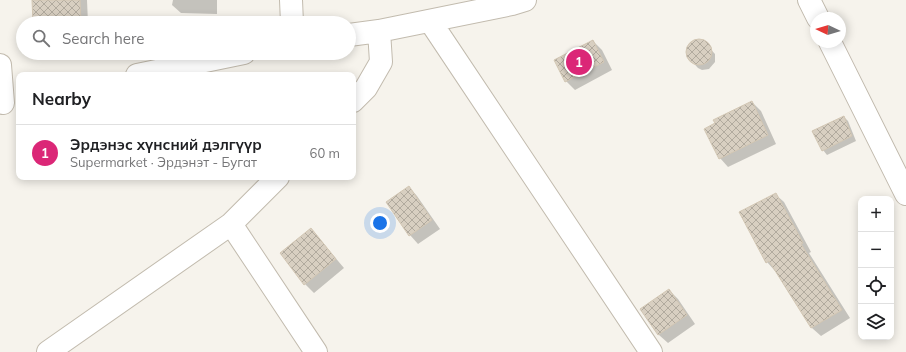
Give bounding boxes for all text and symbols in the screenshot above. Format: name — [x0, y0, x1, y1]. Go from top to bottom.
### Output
north arrow — [810, 12, 846, 48]
search box — [16, 16, 356, 60]
icon: search — [30, 27, 52, 49]
text: Search here — [62, 29, 144, 48]
pin: 1 — [566, 47, 592, 77]
text: Nearby — [32, 88, 91, 109]
text: Эрдэнэс хүнсний дэлгүүр — [70, 135, 262, 154]
text: 1 — [41, 145, 49, 161]
text: 60 m — [310, 145, 340, 161]
text: Supermarket · Эрдэнэт - Бугат — [70, 154, 257, 170]
map controls — [858, 196, 894, 340]
button: + — [858, 196, 894, 232]
your location — [370, 213, 390, 233]
button: − — [858, 232, 894, 268]
button: locate — [858, 268, 894, 304]
button: layers — [858, 304, 894, 340]

